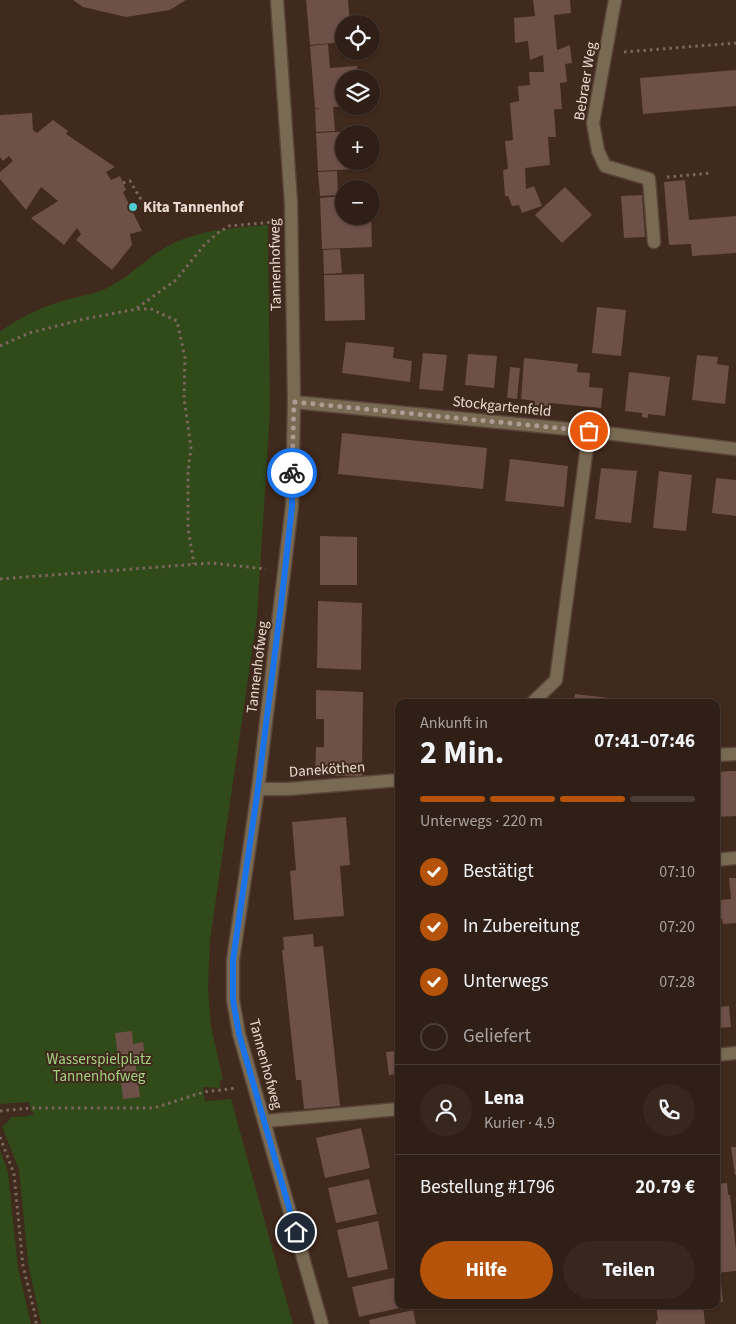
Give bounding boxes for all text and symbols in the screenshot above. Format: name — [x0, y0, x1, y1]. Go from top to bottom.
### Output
map controls — [335, 15, 380, 225]
button: locate — [335, 15, 380, 60]
street label: Bebraer Weg — [569, 40, 602, 122]
button: layers — [335, 70, 380, 115]
button: + — [335, 125, 380, 170]
button: − — [335, 180, 380, 225]
place label: Kita Tannenhof — [143, 197, 244, 218]
marker: Kita Tannenhof — [127, 201, 139, 213]
street label: Tannenhofweg — [264, 218, 287, 312]
street label: Stockgartenfeld — [452, 391, 552, 422]
pin — [568, 410, 610, 452]
icon: bag — [575, 417, 603, 445]
courier — [267, 448, 317, 498]
icon: bike — [278, 459, 306, 487]
street label: Tannenhofweg — [241, 619, 274, 714]
text: Ankunft in — [420, 712, 488, 734]
text: 07:41–07:46 — [594, 728, 695, 755]
text: 2 Min. — [420, 730, 504, 776]
street label: Daneköthen — [288, 756, 366, 783]
text: Unterwegs · 220 m — [420, 810, 543, 832]
icon: check — [420, 858, 448, 886]
text: Bestätigt — [463, 858, 534, 885]
text: 07:10 — [659, 861, 695, 883]
icon: check — [420, 913, 448, 941]
text: In Zubereitung — [463, 913, 580, 940]
text: 07:20 — [659, 916, 695, 938]
icon: check — [420, 968, 448, 996]
text: Unterwegs — [463, 968, 549, 995]
text: 07:28 — [659, 971, 695, 993]
street label: Tannenhofweg — [243, 1017, 288, 1112]
text: Geliefert — [463, 1023, 531, 1050]
park label: Wasserspielplatz Tannenhofweg — [47, 1049, 151, 1087]
button: person — [420, 1084, 472, 1136]
button: phone — [643, 1084, 695, 1136]
text: Lena — [484, 1085, 524, 1112]
text: Kurier · 4.9 — [484, 1112, 555, 1134]
text: Bestellung #1796 — [420, 1174, 555, 1201]
text: 20.79 € — [635, 1174, 695, 1201]
pin — [275, 1211, 317, 1253]
icon: home — [282, 1218, 310, 1246]
button: Hilfe — [420, 1241, 553, 1299]
button: Teilen — [563, 1241, 695, 1299]

